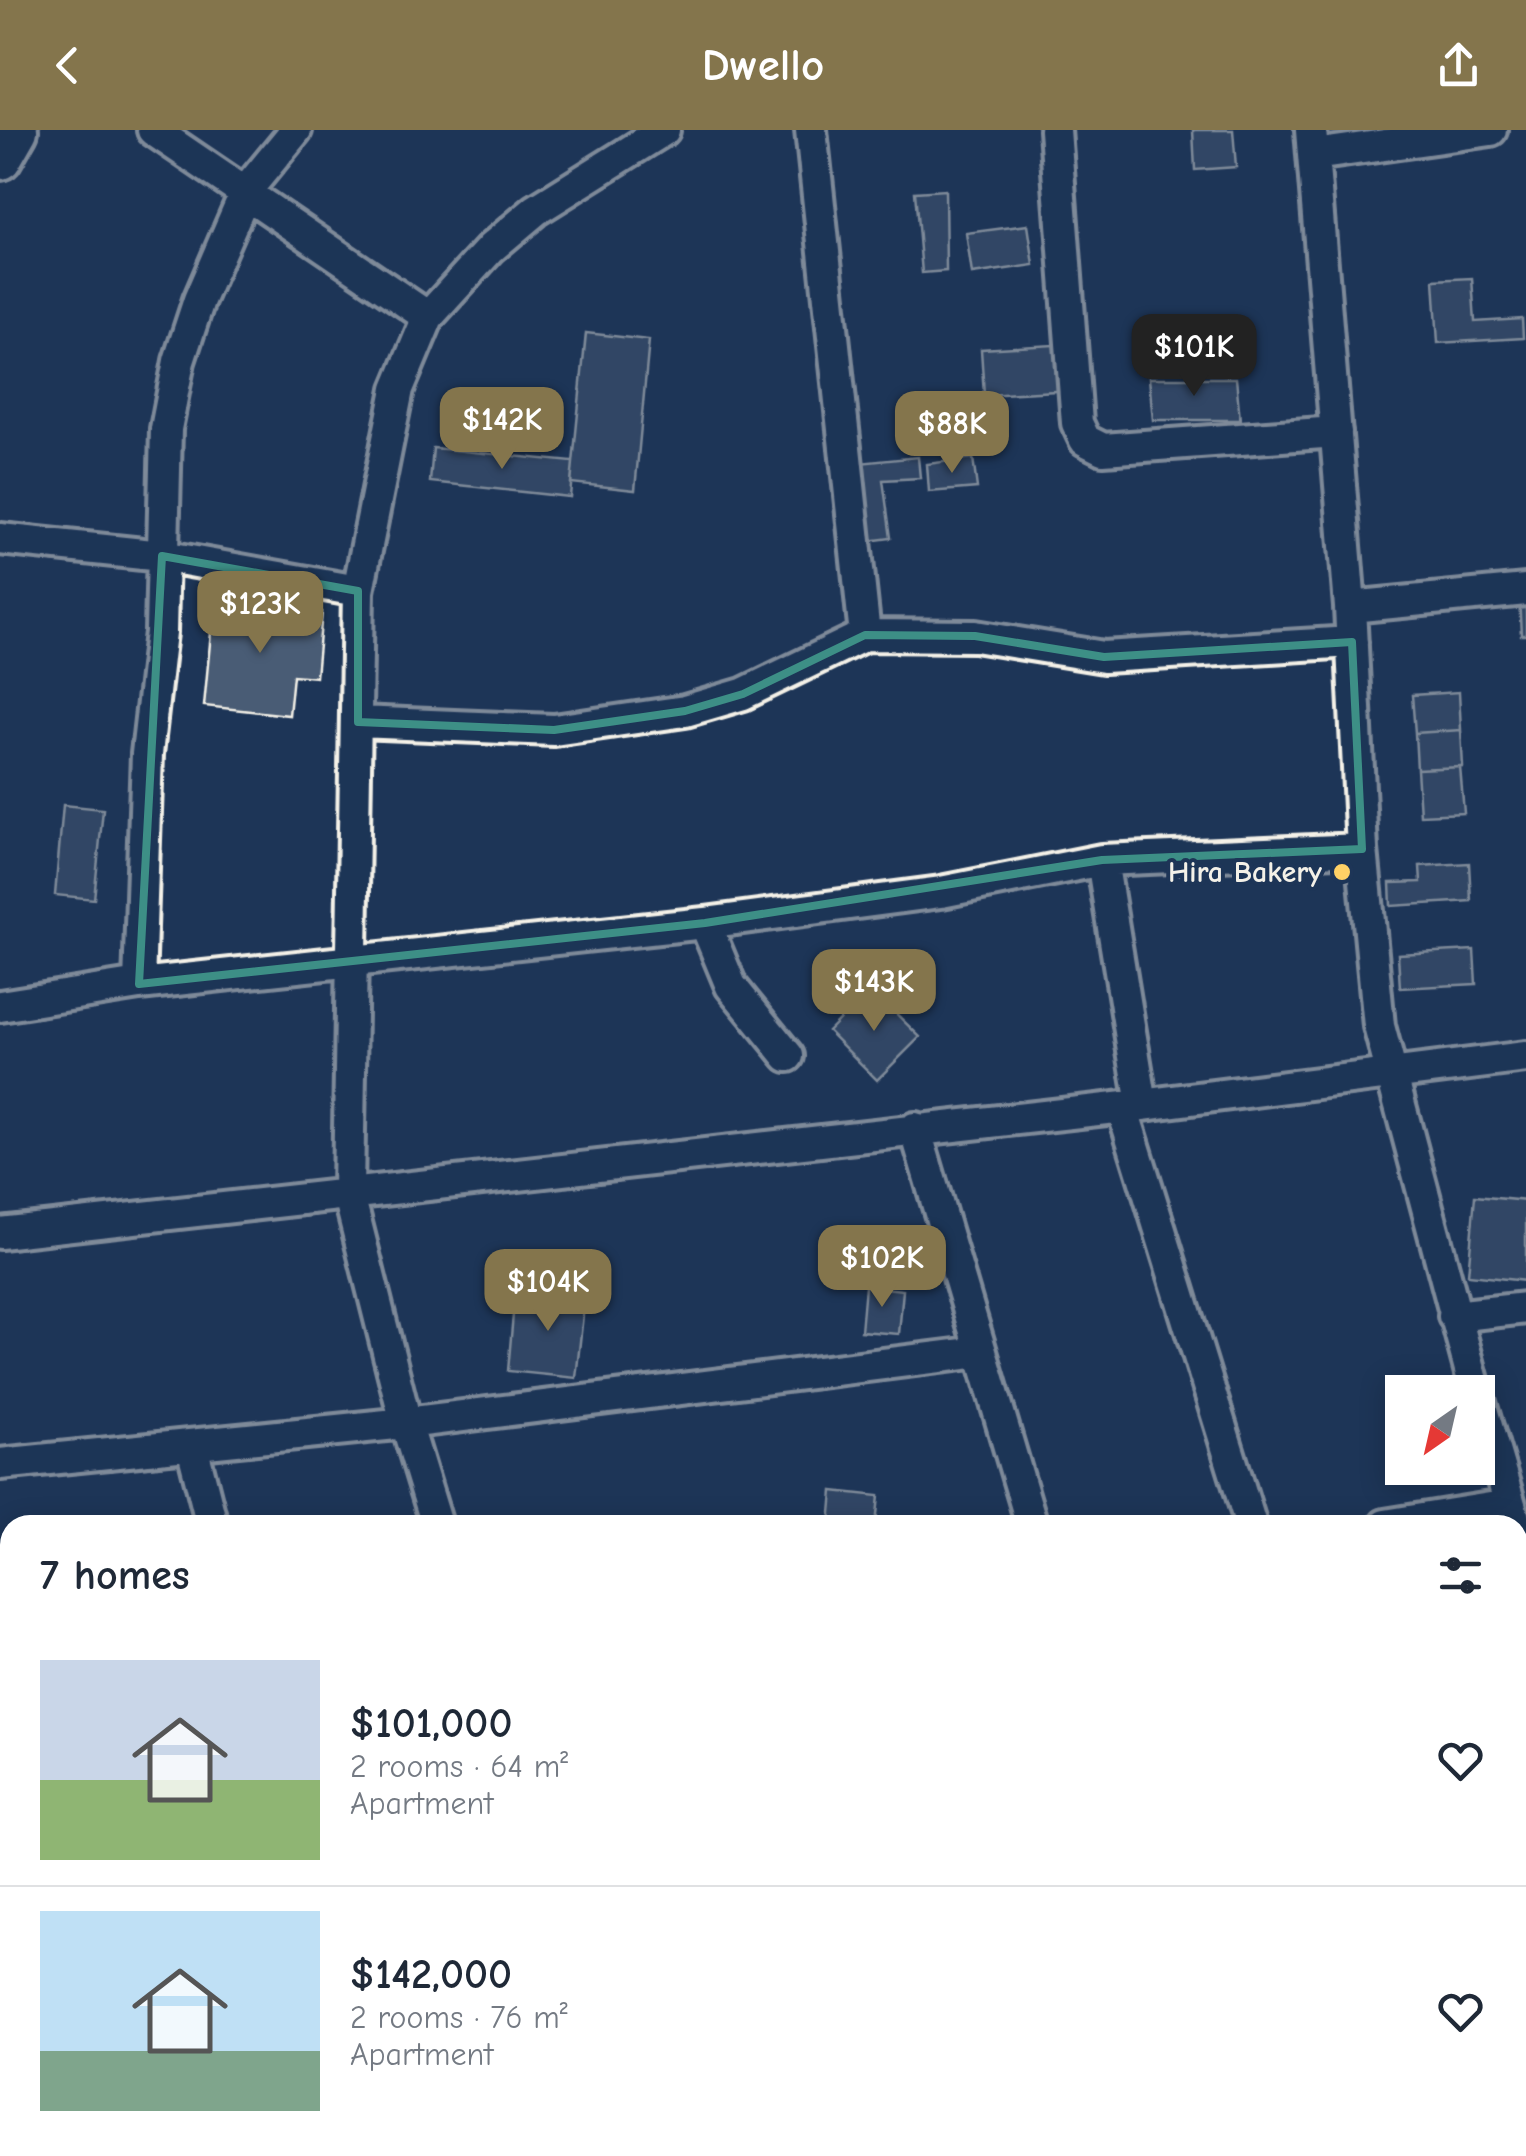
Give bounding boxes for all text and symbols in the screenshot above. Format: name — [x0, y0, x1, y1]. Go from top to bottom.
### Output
icon: back — [40, 38, 95, 93]
icon: share — [1431, 38, 1486, 93]
text: Dwello — [702, 39, 824, 91]
pin: $101K — [1124, 314, 1264, 399]
text: $101K — [1154, 328, 1234, 365]
pin: $142K — [432, 387, 572, 472]
pin: $88K — [893, 391, 1011, 476]
text: $142K — [462, 401, 542, 438]
text: $88K — [917, 405, 987, 442]
pin: $123K — [190, 571, 330, 656]
text: $123K — [219, 585, 301, 622]
place label: Hira Bakery — [1168, 855, 1322, 890]
marker: Hira Bakery — [1331, 861, 1353, 883]
pin: $143K — [804, 949, 944, 1034]
text: $143K — [834, 963, 914, 1000]
pin: $102K — [812, 1225, 952, 1310]
text: $102K — [840, 1239, 924, 1276]
pin: $104K — [478, 1249, 618, 1334]
text: $104K — [506, 1263, 590, 1300]
north arrow — [1385, 1375, 1495, 1485]
map controls — [1385, 1375, 1495, 1485]
icon: filters — [1433, 1548, 1488, 1603]
text: 7 homes — [40, 1551, 190, 1600]
text: $101,000 — [350, 1699, 512, 1748]
icon: home — [120, 1700, 240, 1820]
icon: heart — [1433, 1733, 1488, 1788]
text: 2 rooms · 64 m² — [350, 1748, 568, 1785]
text: Apartment — [350, 1785, 493, 1822]
text: $142,000 — [350, 1950, 512, 1999]
icon: home — [120, 1951, 240, 2071]
icon: heart — [1433, 1984, 1488, 2039]
text: 2 rooms · 76 m² — [350, 1999, 568, 2036]
text: Apartment — [350, 2036, 493, 2073]

